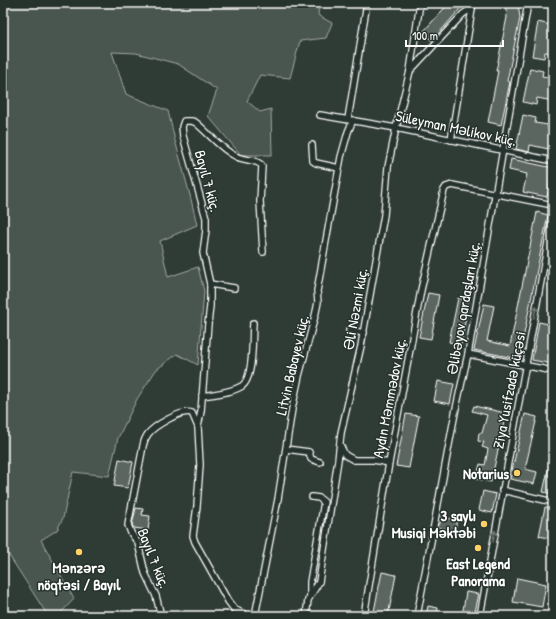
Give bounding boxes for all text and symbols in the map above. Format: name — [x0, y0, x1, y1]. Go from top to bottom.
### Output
scale bar — [406, 22, 503, 48]
text: 100 m — [412, 27, 438, 44]
street label: Süleyman Məlikov küç. — [394, 105, 518, 151]
street label: Bayıl 7 küç. — [190, 148, 226, 214]
street label: Əlibəyov qardaşları küç. — [441, 240, 485, 376]
street label: Əli Nəzmi küç. — [337, 266, 373, 352]
one-way arrow — [532, 306, 540, 319]
street label: Litvin Babayev küç. — [270, 313, 314, 417]
street label: Ziya Yusifzadə küçəsi — [487, 329, 531, 451]
street label: Aydın Məmmədov küç. — [367, 336, 411, 460]
place label: Notarius — [463, 463, 509, 484]
marker: Notarius — [512, 468, 522, 478]
place label: 3 saylı Musiqi Məktəbi — [392, 505, 476, 544]
marker: 3 saylı Musiqi Məktəbi — [479, 519, 489, 529]
street label: Bayıl 7 küç. — [133, 525, 175, 591]
one-way arrow — [490, 530, 498, 543]
marker: East Legend Panorama — [473, 543, 483, 553]
marker: Mənzərə nöqtəsi / Bayıl — [74, 547, 84, 557]
place label: East Legend Panorama — [446, 553, 510, 591]
place label: Mənzərə nöqtəsi / Bayıl — [38, 557, 121, 596]

